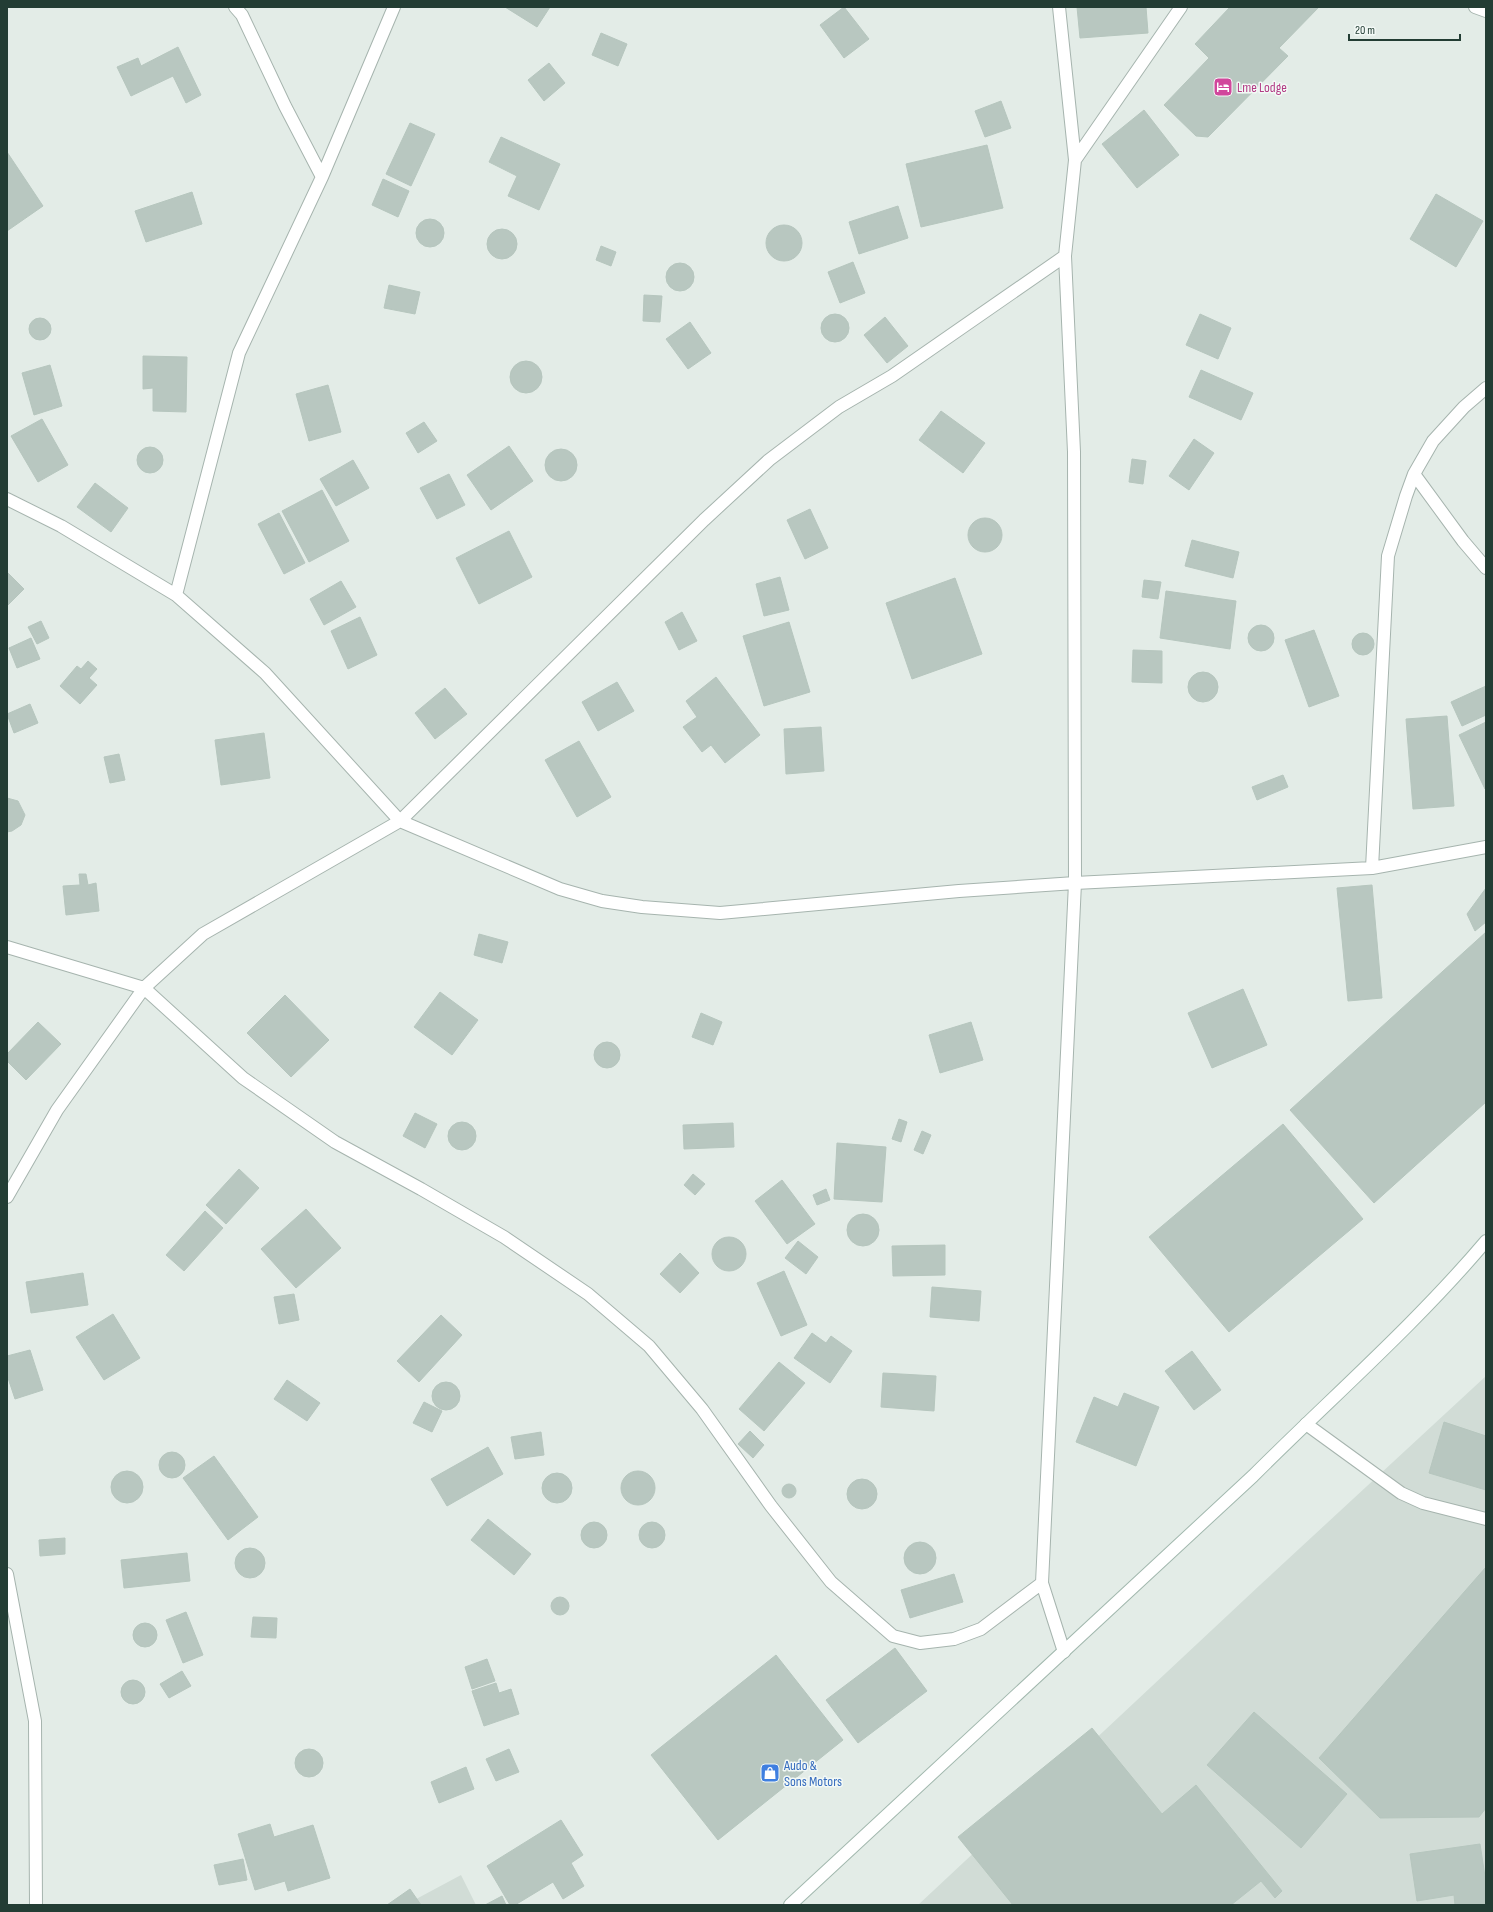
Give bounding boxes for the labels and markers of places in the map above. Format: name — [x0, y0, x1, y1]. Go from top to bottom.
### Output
hotel icon: Lme Lodge — [1212, 76, 1234, 98]
place label: Lme Lodge — [1237, 79, 1287, 96]
place label: Audo & Sons Motors — [783, 1757, 842, 1790]
shop icon: Audo & Sons Motors — [759, 1762, 781, 1784]

